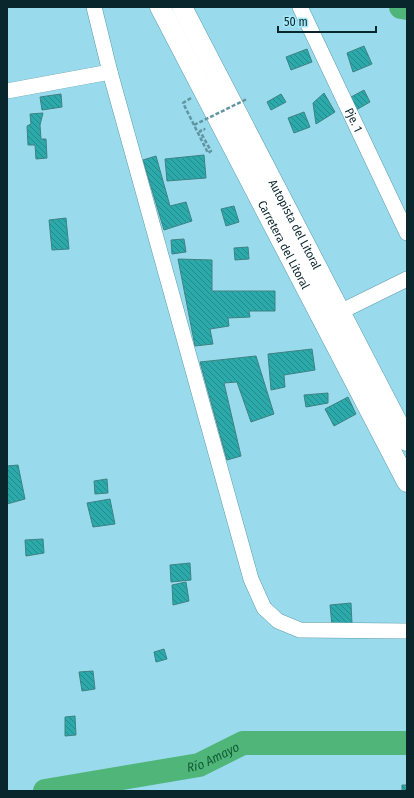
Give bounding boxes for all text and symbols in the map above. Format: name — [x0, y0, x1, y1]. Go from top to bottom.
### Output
scale bar — [278, 8, 376, 34]
text: 50 m — [284, 15, 308, 29]
street label: Pje. 1 — [342, 106, 365, 134]
street label: Autopista del Litoral — [266, 177, 324, 272]
street label: Carretera del Litoral — [255, 198, 312, 291]
water label: Río Amayo — [186, 739, 242, 775]

